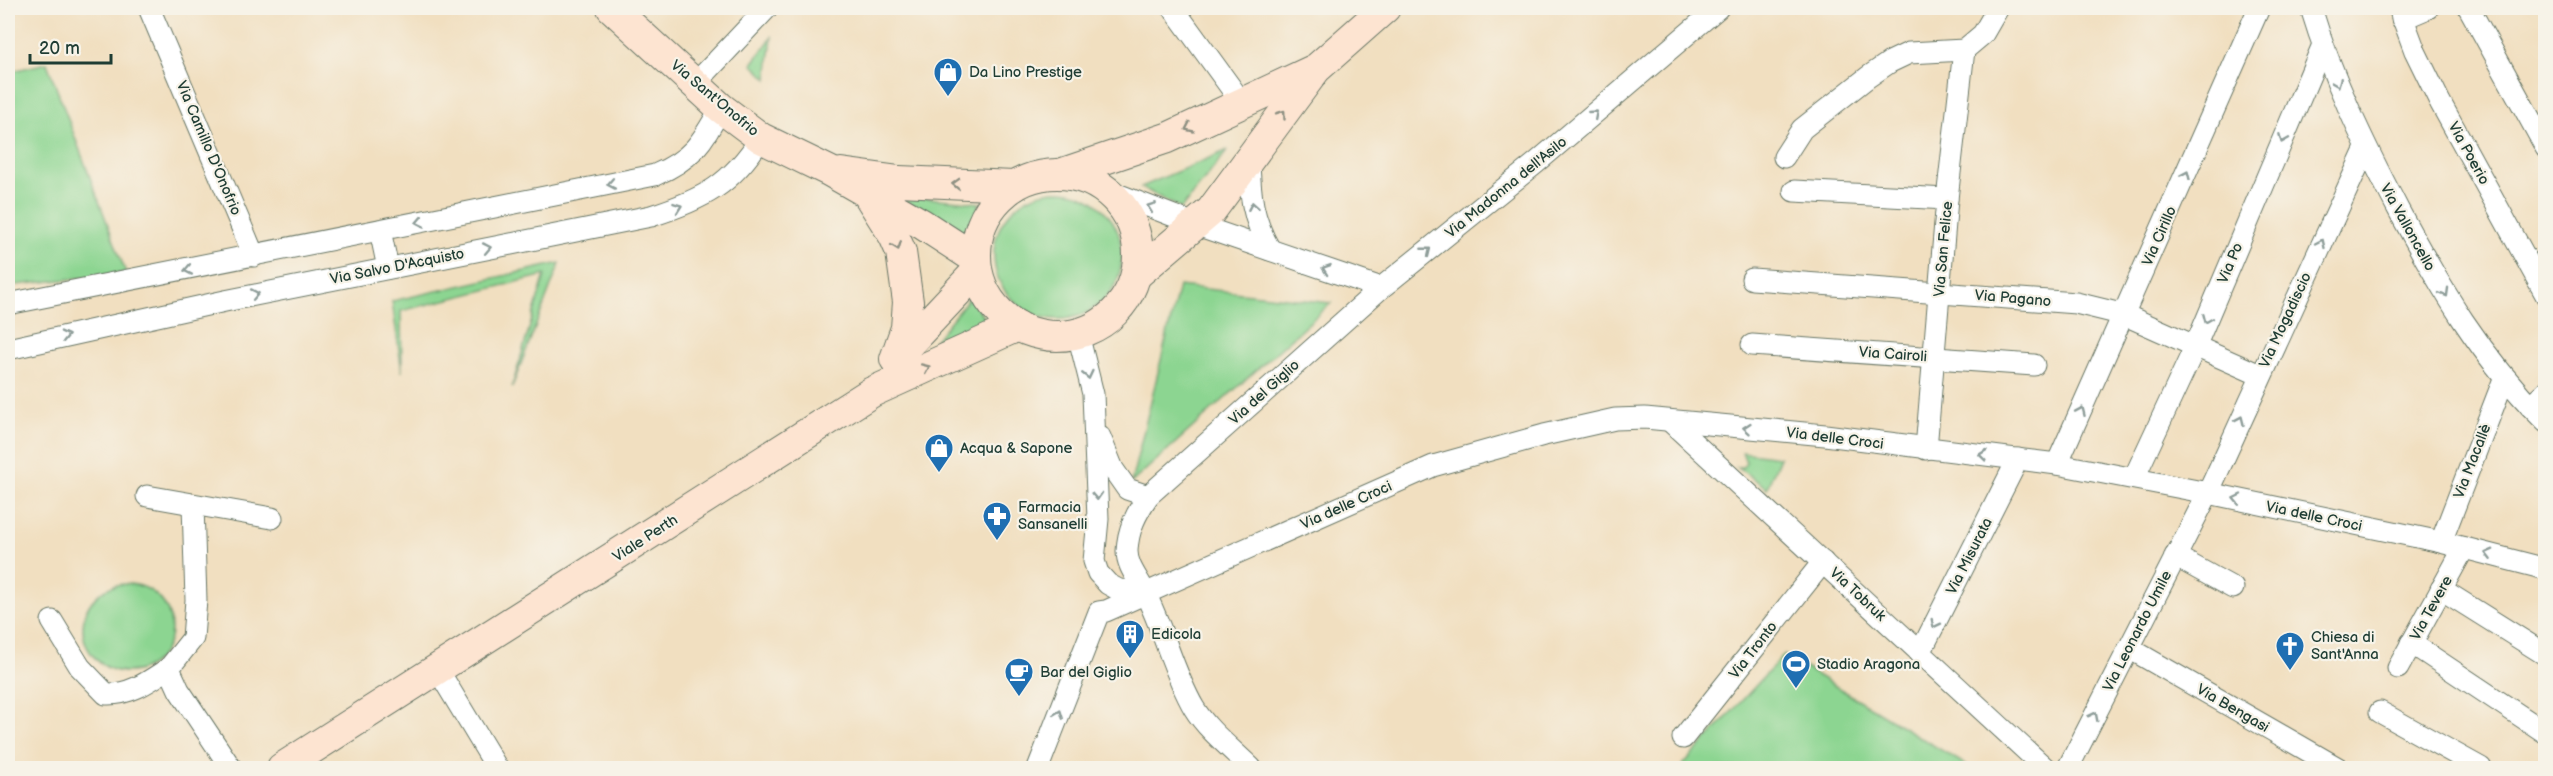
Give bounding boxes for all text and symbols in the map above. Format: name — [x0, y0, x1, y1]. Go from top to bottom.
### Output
scale bar — [30, 27, 111, 65]
text: 20 m — [39, 38, 80, 59]
street label: Via Sant'Onofrio — [667, 56, 763, 141]
shop icon: Da Lino Prestige — [932, 56, 964, 98]
place label: Da Lino Prestige — [969, 63, 1082, 82]
one-way arrow — [2330, 76, 2342, 87]
street label: Via Camillo D'Onofrio — [172, 78, 245, 218]
one-way arrow — [1275, 110, 1286, 121]
one-way arrow — [1587, 110, 1598, 121]
street label: Via Poerio — [2444, 118, 2494, 188]
one-way arrow — [1184, 120, 1195, 132]
street label: Via Madonna dell'Asilo — [1442, 132, 1571, 242]
one-way arrow — [2278, 133, 2290, 144]
one-way arrow — [2179, 171, 2191, 182]
one-way arrow — [606, 177, 616, 190]
one-way arrow — [951, 177, 960, 190]
street label: Via Valloncello — [2376, 180, 2439, 274]
street label: Via San Felice — [1930, 200, 1957, 298]
one-way arrow — [672, 201, 683, 214]
one-way arrow — [1247, 201, 1259, 211]
one-way arrow — [1146, 202, 1157, 214]
street label: Via Cirillo — [2138, 203, 2181, 269]
one-way arrow — [415, 215, 425, 228]
one-way arrow — [890, 239, 902, 250]
one-way arrow — [2314, 239, 2326, 250]
street label: Via Po — [2213, 240, 2248, 287]
one-way arrow — [482, 242, 492, 255]
street label: Via Salvo D'Acquisto — [328, 244, 466, 289]
one-way arrow — [1420, 248, 1431, 259]
one-way arrow — [183, 263, 193, 276]
one-way arrow — [1321, 263, 1332, 276]
street label: Via Mogadiscio — [2255, 269, 2316, 371]
street label: Via Pagano — [1974, 286, 2052, 311]
one-way arrow — [2438, 287, 2450, 297]
one-way arrow — [250, 289, 260, 302]
one-way arrow — [2202, 312, 2214, 323]
one-way arrow — [59, 330, 69, 343]
street label: Via Cairoli — [1858, 343, 1928, 366]
street label: Via del Giglio — [1225, 356, 1304, 429]
one-way arrow — [919, 363, 930, 375]
one-way arrow — [1081, 369, 1094, 379]
one-way arrow — [2074, 407, 2086, 418]
one-way arrow — [2232, 416, 2244, 427]
street label: Via Macallè — [2449, 421, 2495, 501]
one-way arrow — [1743, 422, 1752, 435]
street label: Via delle Croci — [1785, 423, 1885, 454]
shop icon: Acqua & Sapone — [923, 432, 955, 474]
place label: Acqua & Sapone — [960, 439, 1072, 458]
one-way arrow — [1978, 449, 1987, 462]
street label: Via delle Croci — [1298, 477, 1395, 534]
one-way arrow — [1091, 491, 1104, 500]
one-way arrow — [2232, 493, 2242, 506]
street label: Via delle Croci — [2264, 497, 2364, 536]
place label: Farmacia Sansanelli — [1018, 498, 1088, 534]
pharmacy icon: Farmacia Sansanelli — [981, 500, 1013, 542]
street label: Viale Perth — [609, 510, 681, 566]
street label: Via Misurata — [1942, 515, 1997, 598]
one-way arrow — [2484, 549, 2494, 562]
street label: Via Tobruk — [1825, 563, 1890, 626]
street label: Via Leonardo Umile — [2099, 567, 2176, 695]
street label: Via Tevere — [2406, 572, 2457, 644]
one-way arrow — [1931, 617, 1942, 628]
building icon: Edicola — [1114, 618, 1146, 660]
street label: Via Tronto — [1725, 618, 1782, 683]
place label: Edicola — [1151, 625, 1201, 644]
place label: Chiesa di Sant'Anna — [2311, 628, 2379, 664]
church icon: Chiesa di Sant'Anna — [2274, 630, 2306, 672]
sports icon: Stadio Aragona — [1780, 648, 1812, 690]
place label: Stadio Aragona — [1817, 655, 1920, 674]
cafe icon: Bar del Giglio — [1003, 656, 1035, 698]
place label: Bar del Giglio — [1040, 663, 1132, 682]
street label: Via Bengasi — [2193, 680, 2273, 737]
one-way arrow — [1052, 709, 1064, 720]
one-way arrow — [2087, 712, 2098, 723]

